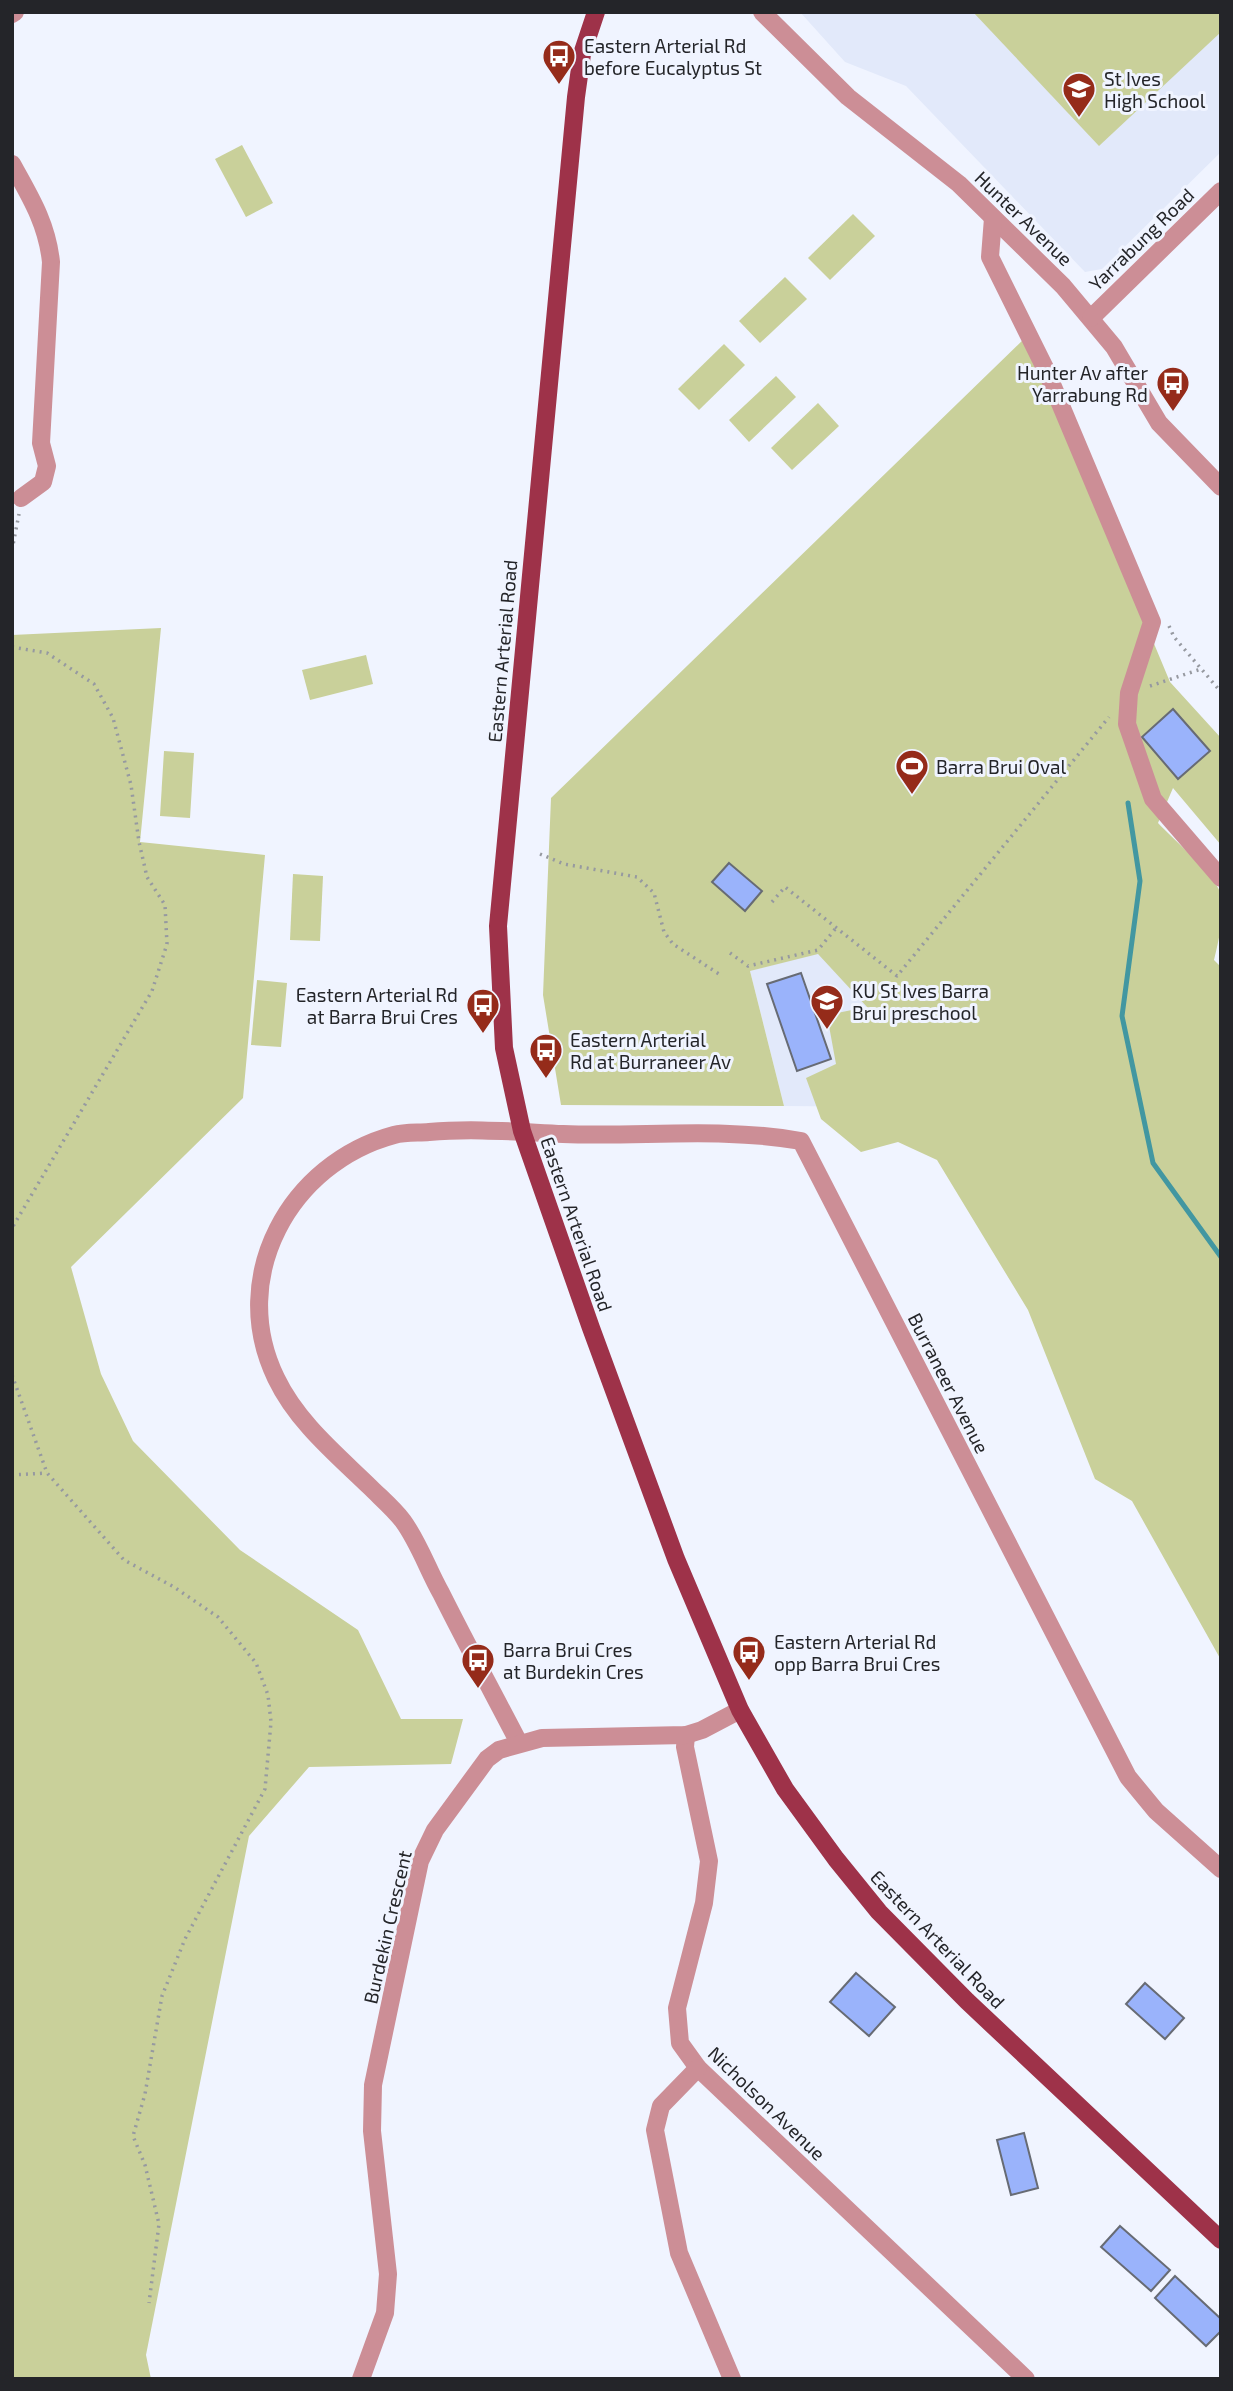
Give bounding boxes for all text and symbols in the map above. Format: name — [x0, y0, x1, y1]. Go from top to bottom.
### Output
place label: Eastern Arterial Rd before Eucalyptus St — [584, 34, 762, 79]
bus stop icon: Eastern Arterial Rd before Eucalyptus St — [540, 37, 578, 86]
place label: St Ives High School — [1104, 67, 1206, 112]
school or university icon: St Ives High School — [1060, 70, 1098, 119]
street label: Hunter Avenue — [970, 166, 1078, 270]
street label: Yarrabung Road — [1084, 183, 1198, 295]
place label: Hunter Av after Yarrabung Rd — [1017, 361, 1148, 406]
bus stop icon: Hunter Av after Yarrabung Rd — [1154, 364, 1192, 413]
street label: Eastern Arterial Road — [483, 559, 521, 743]
sports icon: Barra Brui Oval — [893, 747, 931, 796]
place label: Barra Brui Oval — [936, 755, 1066, 778]
place label: KU St Ives Barra Brui preschool — [852, 979, 989, 1024]
school or university icon: KU St Ives Barra Brui preschool — [808, 982, 846, 1031]
place label: Eastern Arterial Rd at Barra Brui Cres — [296, 983, 458, 1028]
bus stop icon: Eastern Arterial Rd at Barra Brui Cres — [464, 986, 502, 1035]
place label: Eastern Arterial Rd at Burraneer Av — [570, 1028, 731, 1073]
bus stop icon: Eastern Arterial Rd at Burraneer Av — [527, 1031, 565, 1080]
street label: Eastern Arterial Road — [536, 1134, 618, 1314]
street label: Burraneer Avenue — [904, 1309, 994, 1457]
place label: Eastern Arterial Rd opp Barra Brui Cres — [774, 1630, 940, 1675]
bus stop icon: Eastern Arterial Rd opp Barra Brui Cres — [730, 1633, 768, 1682]
place label: Barra Brui Cres at Burdekin Cres — [503, 1638, 644, 1683]
bus stop icon: Barra Brui Cres at Burdekin Cres — [459, 1641, 497, 1690]
street label: Burdekin Crescent — [358, 1848, 416, 2006]
street label: Eastern Arterial Road — [866, 1865, 1010, 2013]
street label: Nicholson Avenue — [704, 2041, 830, 2165]

